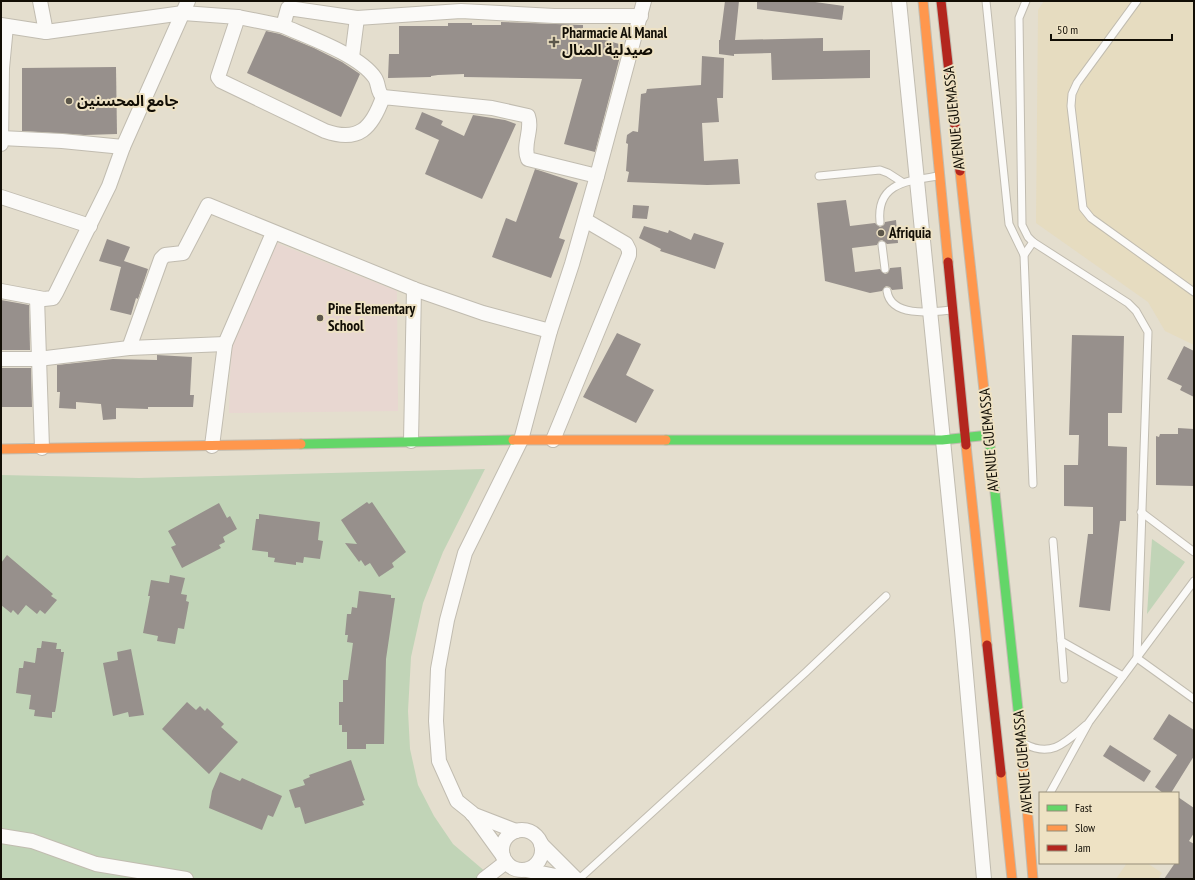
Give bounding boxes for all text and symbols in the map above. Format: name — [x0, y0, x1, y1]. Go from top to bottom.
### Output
scale bar — [1051, 16, 1172, 42]
text: 50 m — [1057, 22, 1078, 37]
place label: Pharmacie Al Manal صيدلية المنال — [562, 23, 668, 59]
marker: Pharmacie Al Manal صيدلية المنال — [549, 37, 559, 47]
street label: AVENUE GUEMASSA — [939, 65, 968, 171]
place label: جامع المحسنين — [77, 91, 179, 112]
marker: جامع المحسنين — [64, 96, 74, 106]
place label: Afriquia — [888, 223, 931, 242]
marker: Afriquia — [876, 228, 886, 238]
place label: Pine Elementary School — [328, 299, 416, 335]
marker: Pine Elementary School — [315, 313, 325, 323]
street label: AVENUE GUEMASSA — [974, 387, 1002, 492]
street label: AVENUE GUEMASSA — [1008, 709, 1036, 814]
legend — [1039, 792, 1179, 864]
text: Fast — [1075, 800, 1093, 815]
text: Slow — [1075, 820, 1096, 835]
text: Jam — [1074, 840, 1091, 855]

